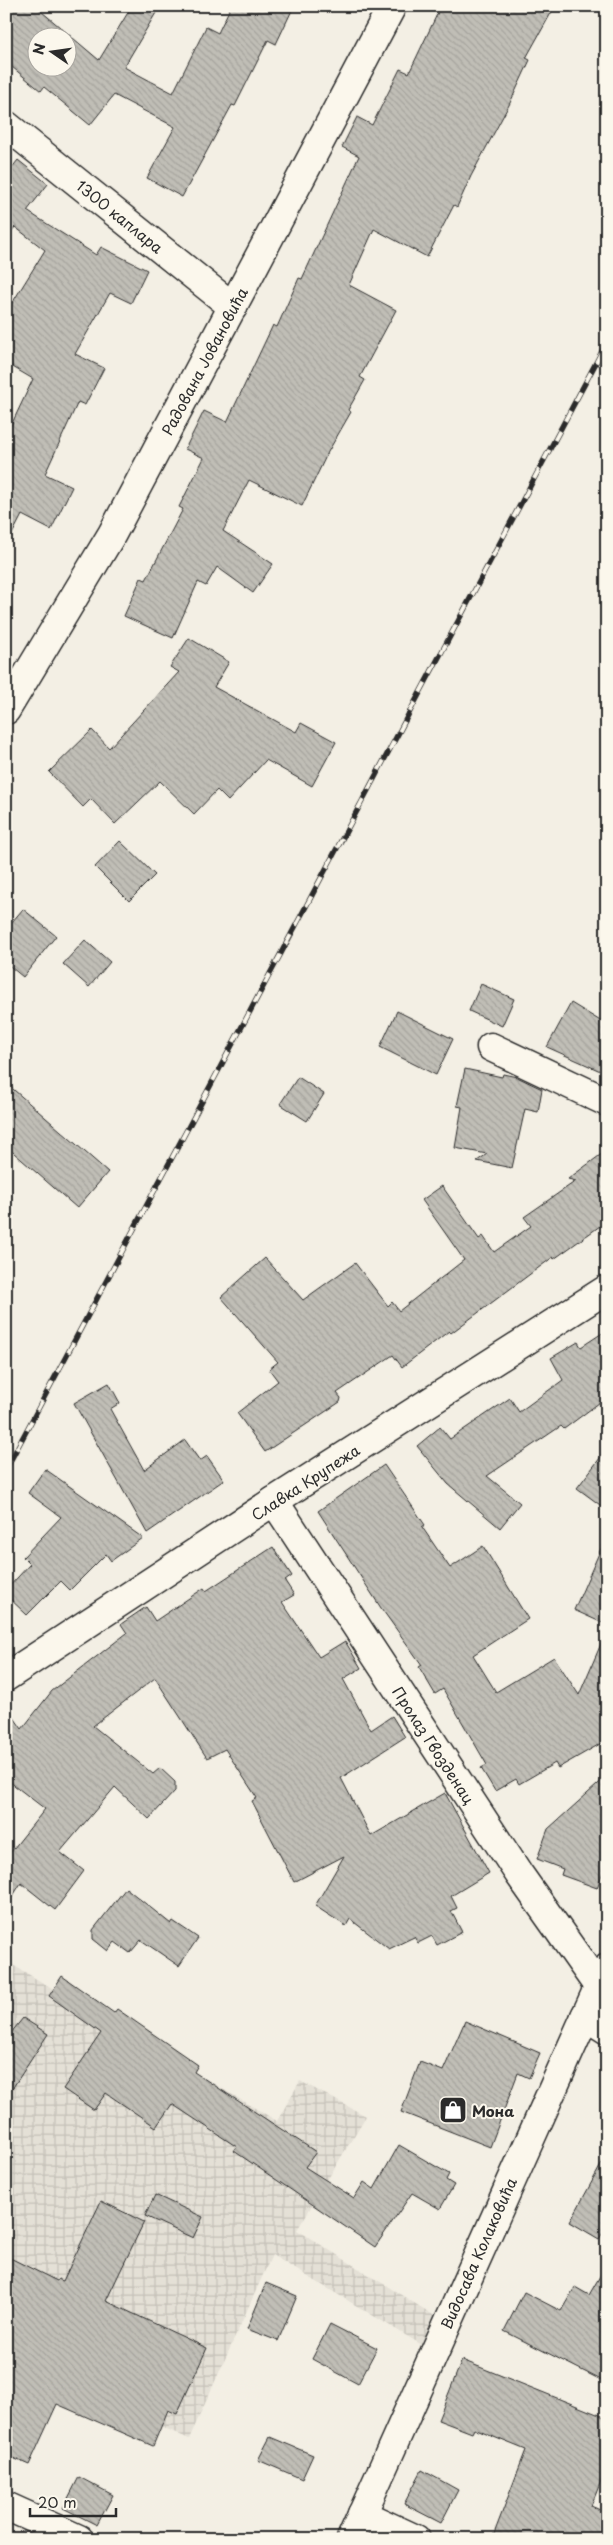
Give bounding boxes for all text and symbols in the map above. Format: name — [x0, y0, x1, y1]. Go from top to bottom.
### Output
north arrow — [28, 28, 78, 78]
text: N — [27, 41, 50, 57]
street label: 1300 каплара — [72, 174, 169, 259]
street label: Радована Јовановића — [155, 282, 253, 439]
street label: Славка Крупежа — [246, 1438, 365, 1526]
street label: Пролаз Гвозденац — [387, 1682, 481, 1808]
shop icon: Мона — [438, 2095, 468, 2125]
place label: Мона — [472, 2099, 515, 2122]
street label: Видосава Колаковића — [434, 2173, 522, 2333]
scale bar — [30, 2485, 116, 2517]
text: 20 m — [38, 2490, 77, 2513]

